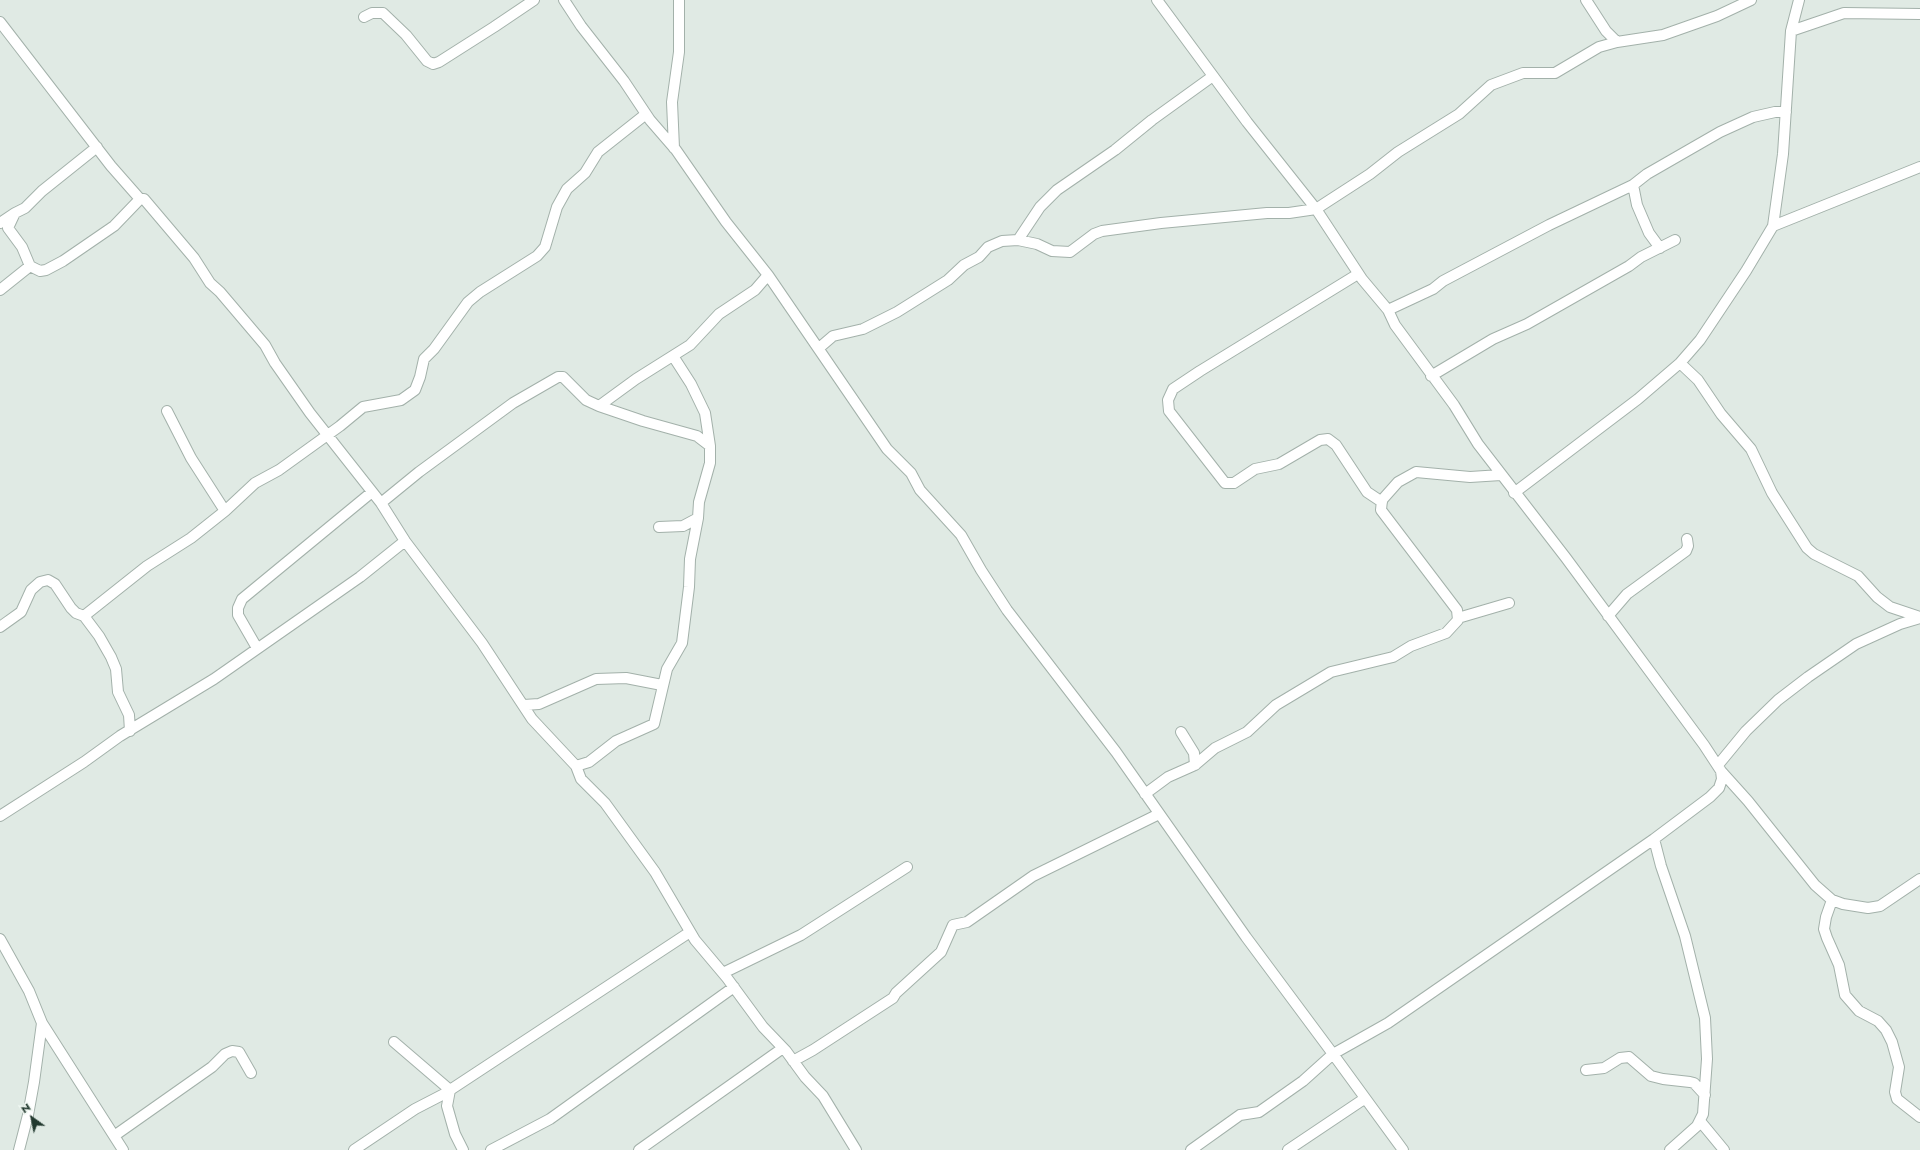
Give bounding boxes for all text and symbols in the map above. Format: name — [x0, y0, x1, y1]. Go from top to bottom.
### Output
north arrow — [12, 1098, 52, 1138]
text: N — [17, 1099, 33, 1117]

